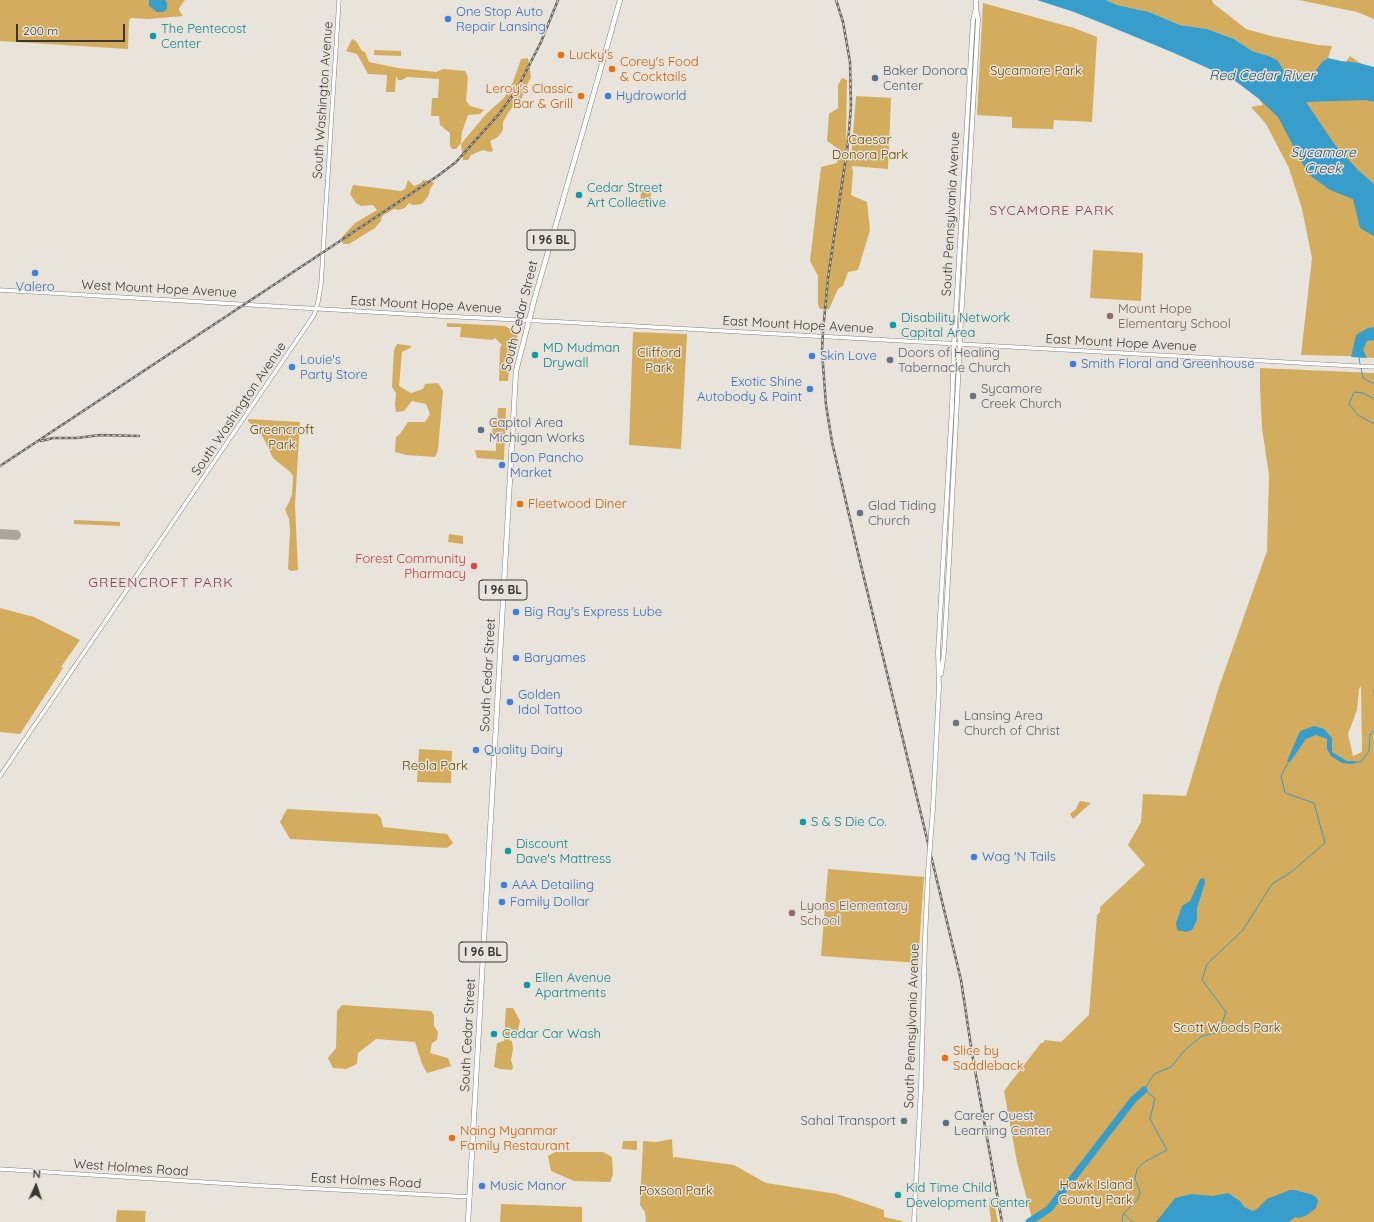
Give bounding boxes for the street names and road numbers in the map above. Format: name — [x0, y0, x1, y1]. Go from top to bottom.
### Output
street label: South Washington Avenue — [310, 21, 336, 179]
street label: South Pennsylvania Avenue — [939, 131, 963, 297]
road number: I 96 BL — [527, 230, 575, 250]
street label: South Cedar Street — [499, 259, 541, 373]
street label: West Mount Hope Avenue — [81, 277, 237, 301]
street label: East Mount Hope Avenue — [350, 293, 502, 317]
street label: East Mount Hope Avenue — [722, 313, 874, 337]
street label: East Mount Hope Avenue — [1045, 331, 1197, 355]
street label: South Washington Avenue — [188, 339, 290, 479]
road number: I 96 BL — [479, 580, 527, 600]
street label: South Cedar Street — [477, 618, 499, 732]
road number: I 96 BL — [459, 942, 507, 962]
street label: South Pennsylvania Avenue — [901, 943, 923, 1109]
street label: South Cedar Street — [457, 978, 479, 1092]
street label: West Holmes Road — [73, 1156, 189, 1180]
street label: East Holmes Road — [310, 1170, 422, 1192]

